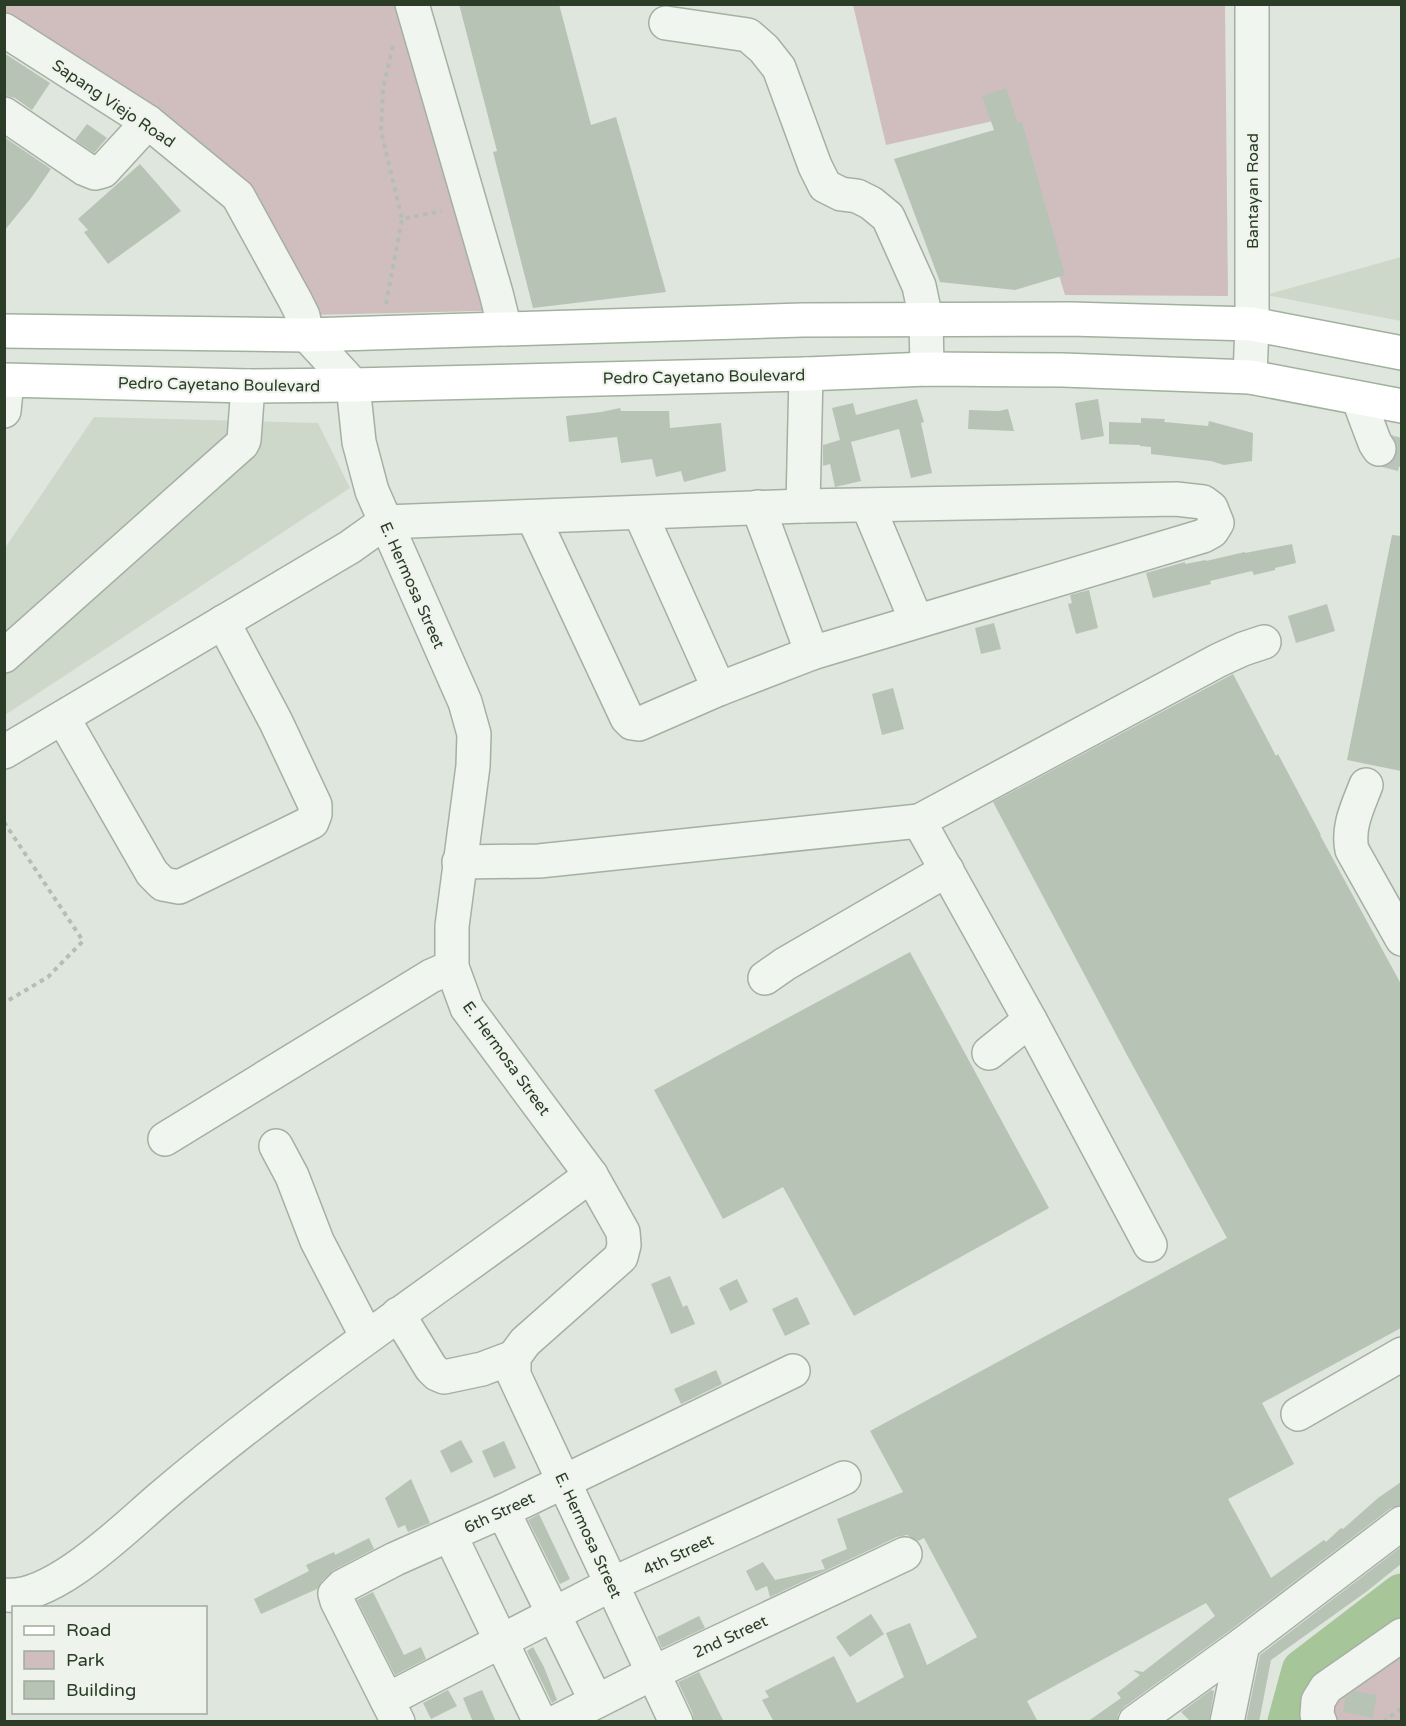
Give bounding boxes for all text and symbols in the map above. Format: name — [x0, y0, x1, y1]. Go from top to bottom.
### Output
street label: Sapang Viejo Road — [48, 55, 179, 152]
street label: Bantayan Road — [1243, 133, 1263, 249]
street label: Pedro Cayetano Boulevard — [603, 365, 805, 389]
street label: Pedro Cayetano Boulevard — [118, 373, 320, 397]
street label: E. Hermosa Street — [375, 519, 449, 652]
street label: E. Hermosa Street — [458, 997, 554, 1120]
street label: E. Hermosa Street — [550, 1469, 626, 1602]
street label: 6th Street — [461, 1488, 538, 1538]
street label: 4th Street — [640, 1530, 717, 1580]
legend — [12, 1606, 207, 1714]
street label: 2nd Street — [690, 1611, 771, 1663]
text: Road — [66, 1619, 111, 1641]
text: Park — [66, 1649, 105, 1671]
text: Building — [66, 1679, 136, 1701]

